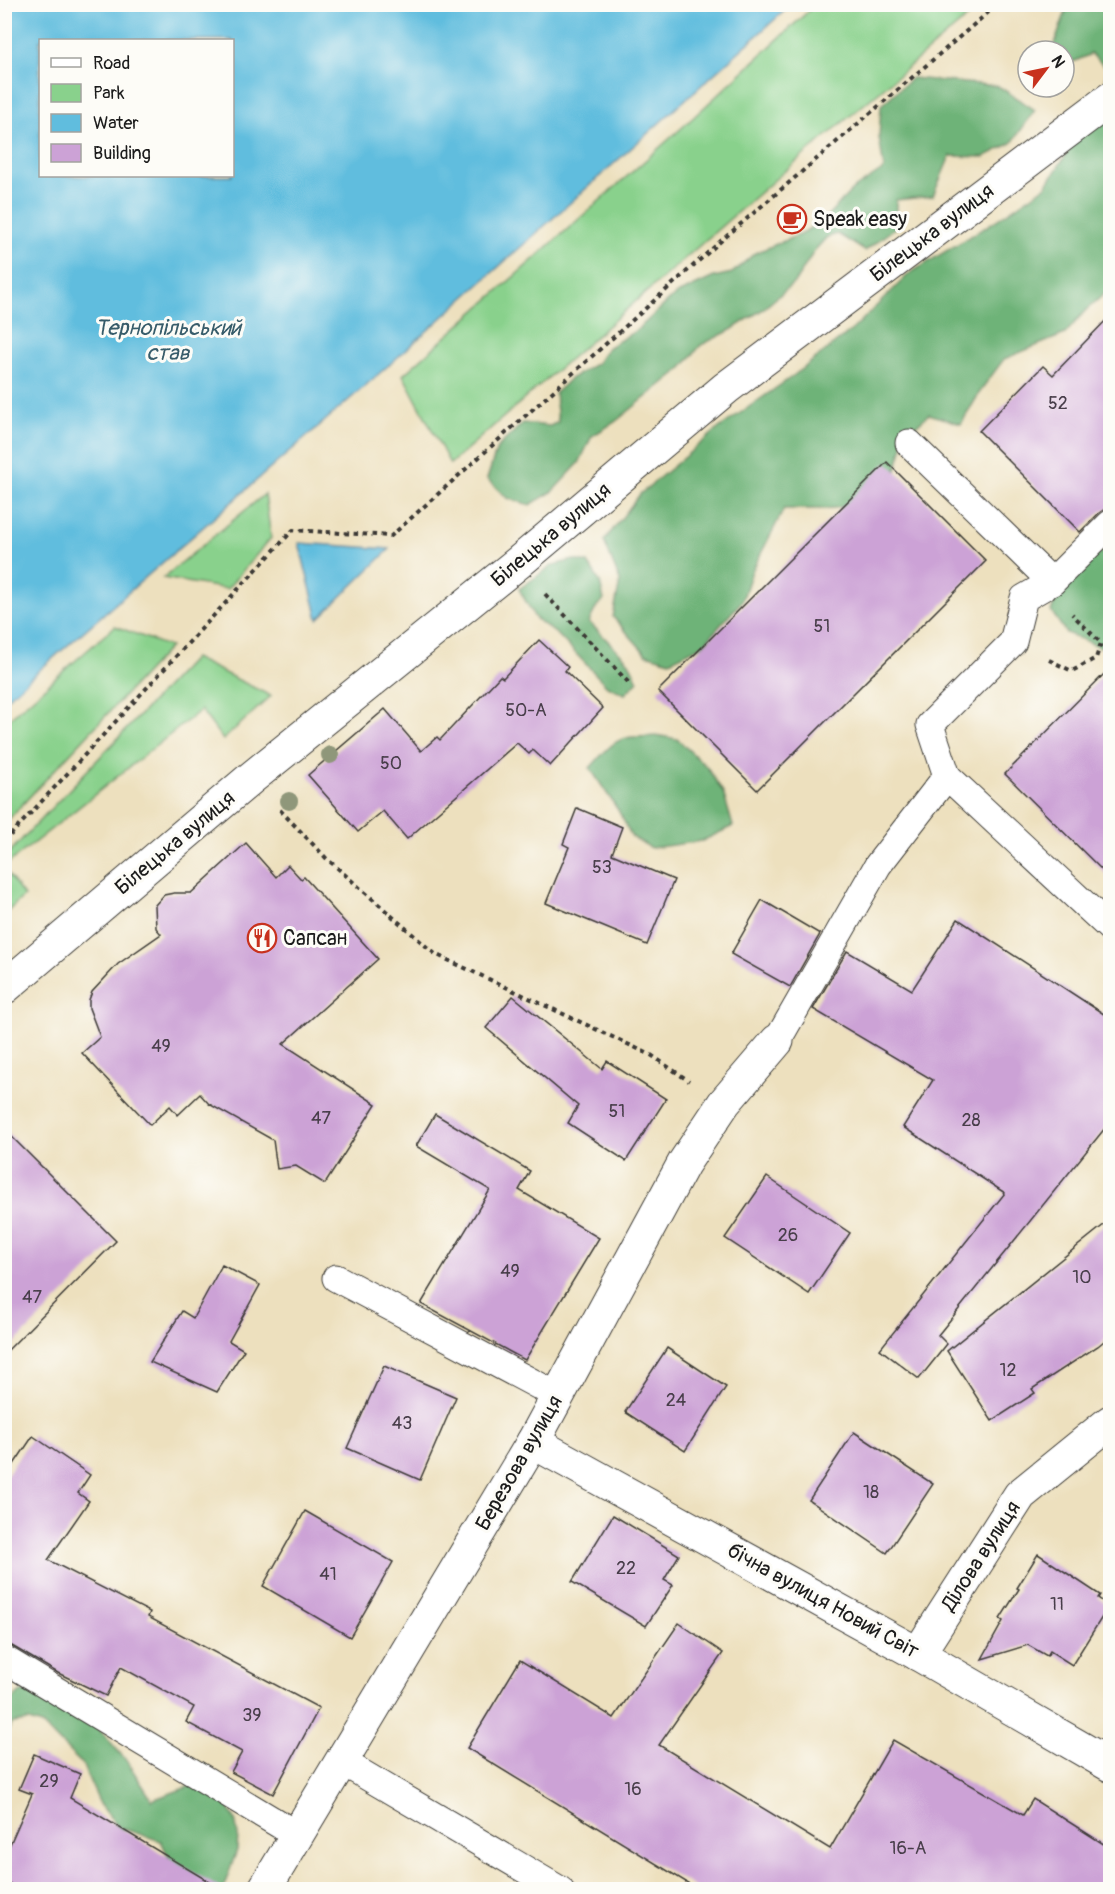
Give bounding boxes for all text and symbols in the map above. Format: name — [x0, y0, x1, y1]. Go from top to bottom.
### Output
legend — [39, 39, 234, 177]
north arrow — [1016, 39, 1076, 99]
text: Road — [93, 52, 130, 75]
text: N — [1047, 52, 1069, 72]
text: Park — [93, 82, 125, 105]
text: Water — [93, 112, 139, 135]
text: Building — [93, 142, 151, 165]
street label: Білецька вулиця — [865, 178, 999, 288]
cafe icon: Speak easy — [776, 203, 808, 235]
place label: Speak easy — [813, 206, 907, 233]
water label: Тернопільський став — [95, 314, 243, 367]
house number: 52 — [1048, 392, 1068, 415]
street label: Білецька вулиця — [485, 477, 617, 593]
house number: 51 — [814, 615, 830, 638]
house number: 50-А — [505, 699, 547, 722]
house number: 50 — [380, 752, 402, 775]
street label: Білецька вулиця — [109, 785, 241, 901]
house number: 53 — [592, 856, 612, 879]
restaurant icon: Сапсан — [246, 922, 278, 954]
place label: Сапсан — [283, 925, 347, 952]
house number: 49 — [151, 1035, 171, 1058]
house number: 51 — [609, 1100, 625, 1123]
house number: 47 — [311, 1107, 331, 1130]
house number: 28 — [961, 1109, 981, 1132]
house number: 26 — [778, 1224, 798, 1247]
house number: 49 — [500, 1260, 520, 1283]
house number: 10 — [1072, 1266, 1092, 1289]
house number: 47 — [22, 1286, 42, 1309]
house number: 12 — [999, 1359, 1017, 1382]
house number: 24 — [666, 1389, 687, 1412]
street label: Березова вулиця — [469, 1390, 569, 1536]
house number: 43 — [392, 1412, 412, 1435]
house number: 18 — [863, 1481, 879, 1504]
street label: Ділова вулиця — [935, 1496, 1027, 1617]
street label: бічна вулиця Новий Світ — [722, 1537, 924, 1665]
house number: 22 — [616, 1557, 636, 1580]
house number: 41 — [319, 1563, 337, 1586]
house number: 11 — [1050, 1593, 1064, 1616]
house number: 39 — [242, 1704, 262, 1727]
house number: 29 — [39, 1770, 59, 1793]
house number: 16 — [624, 1778, 642, 1801]
house number: 16-А — [890, 1837, 927, 1860]

